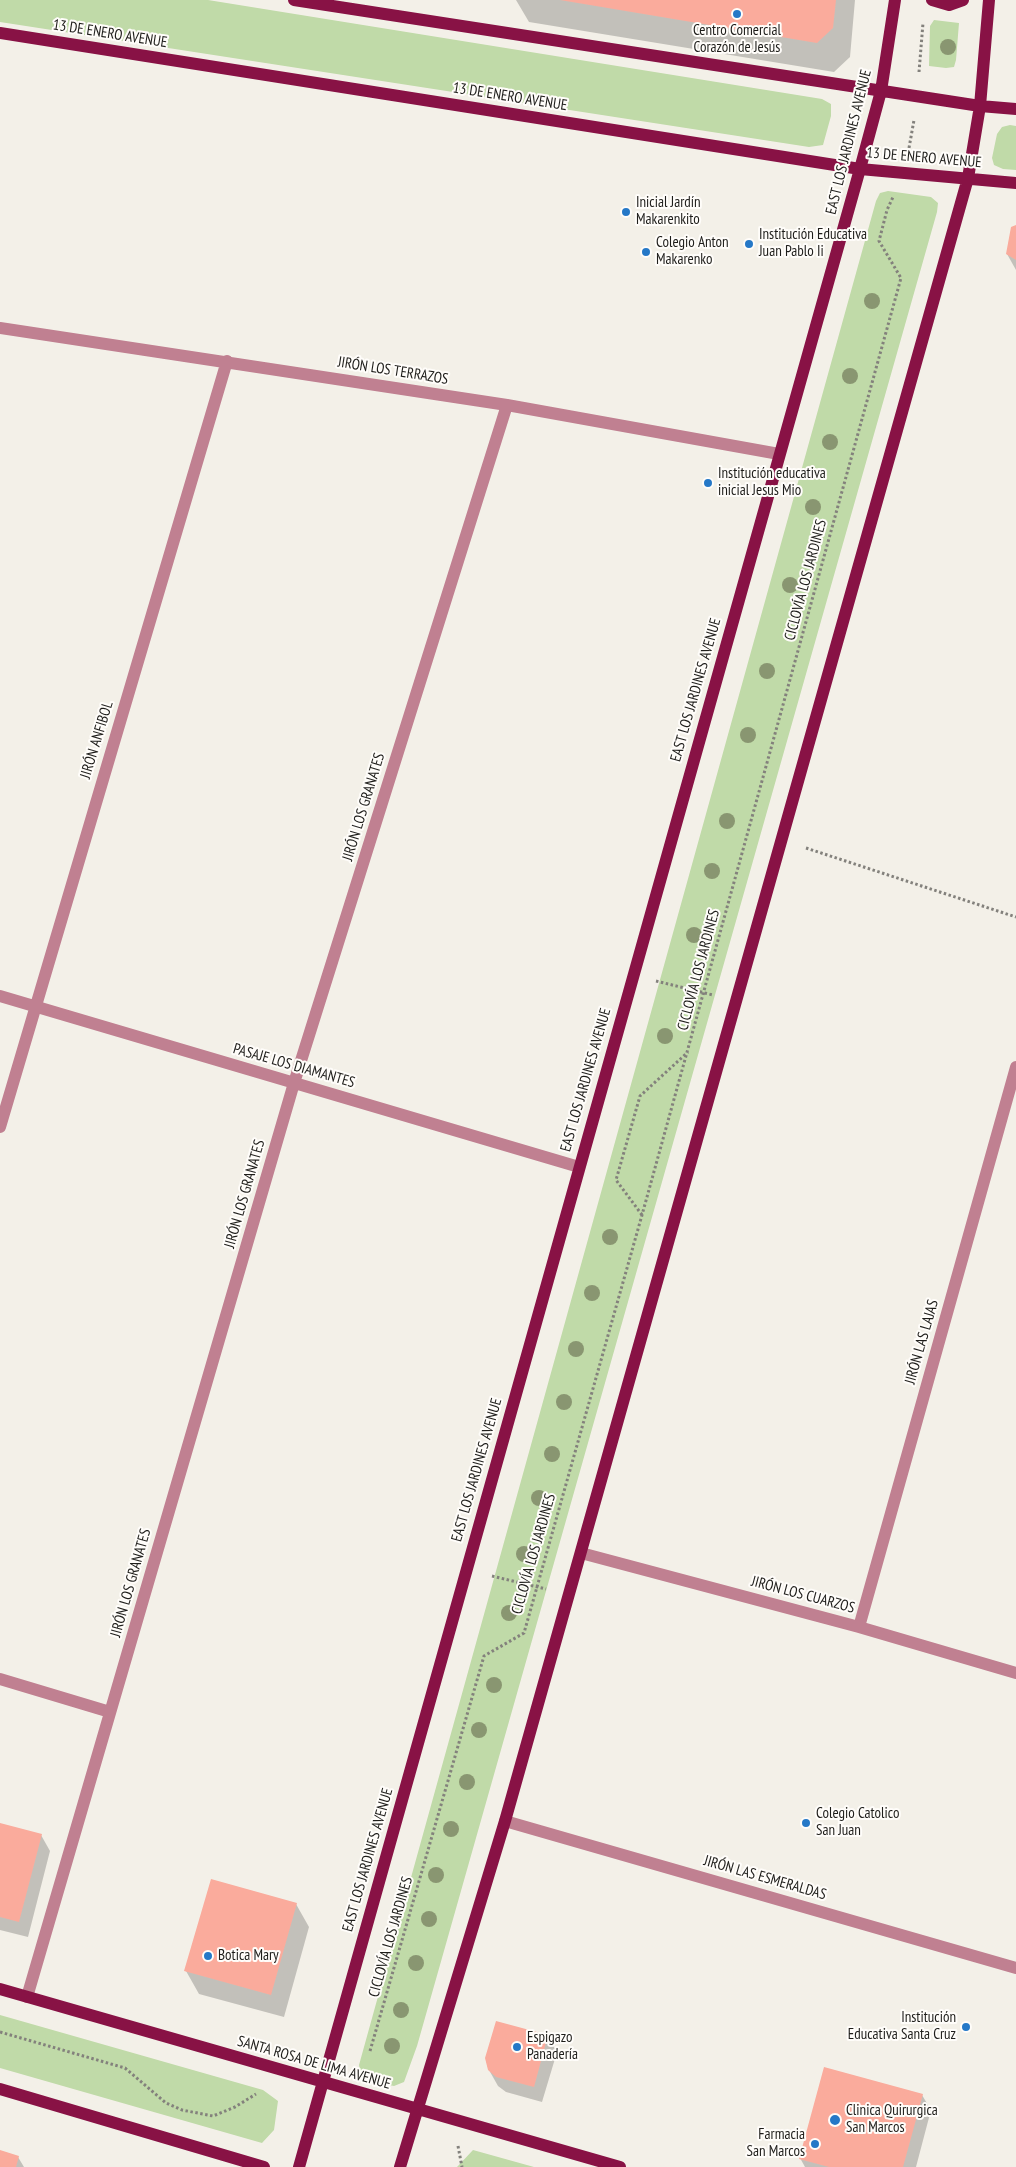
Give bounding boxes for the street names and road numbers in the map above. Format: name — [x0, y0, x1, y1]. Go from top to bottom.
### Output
street label: 13 DE ENERO AVENUE — [52, 16, 168, 52]
street label: EAST LOS JARDINES AVENUE — [822, 68, 876, 216]
street label: 13 DE ENERO AVENUE — [452, 79, 568, 115]
street label: 13 DE ENERO AVENUE — [866, 144, 982, 172]
street label: JIRÓN LOS TERRAZOS — [336, 353, 450, 389]
street label: CICLOVÍA LOS JARDINES — [781, 517, 831, 643]
street label: EAST LOS JARDINES AVENUE — [667, 616, 725, 764]
street label: JIRÓN ANFIBOL — [77, 699, 117, 781]
street label: JIRÓN LOS GRANATES — [339, 751, 389, 863]
street label: CICLOVÍA LOS JARDINES — [674, 907, 724, 1033]
street label: EAST LOS JARDINES AVENUE — [557, 1006, 615, 1154]
street label: PASAJE LOS DIAMANTES — [231, 1040, 357, 1092]
street label: JIRÓN LOS GRANATES — [221, 1138, 269, 1250]
street label: JIRÓN LAS LAJAS — [901, 1298, 943, 1386]
street label: EAST LOS JARDINES AVENUE — [448, 1396, 506, 1544]
street label: CICLOVÍA LOS JARDINES — [508, 1492, 560, 1616]
street label: JIRÓN LOS GRANATES — [107, 1527, 155, 1639]
street label: JIRÓN LOS CUARZOS — [749, 1573, 857, 1617]
street label: EAST LOS JARDINES AVENUE — [339, 1786, 397, 1934]
street label: JIRÓN LAS ESMERALDAS — [702, 1852, 828, 1904]
street label: CICLOVÍA LOS JARDINES — [365, 1875, 417, 1999]
street label: SANTA ROSA DE LIMA AVENUE — [235, 2032, 393, 2094]

